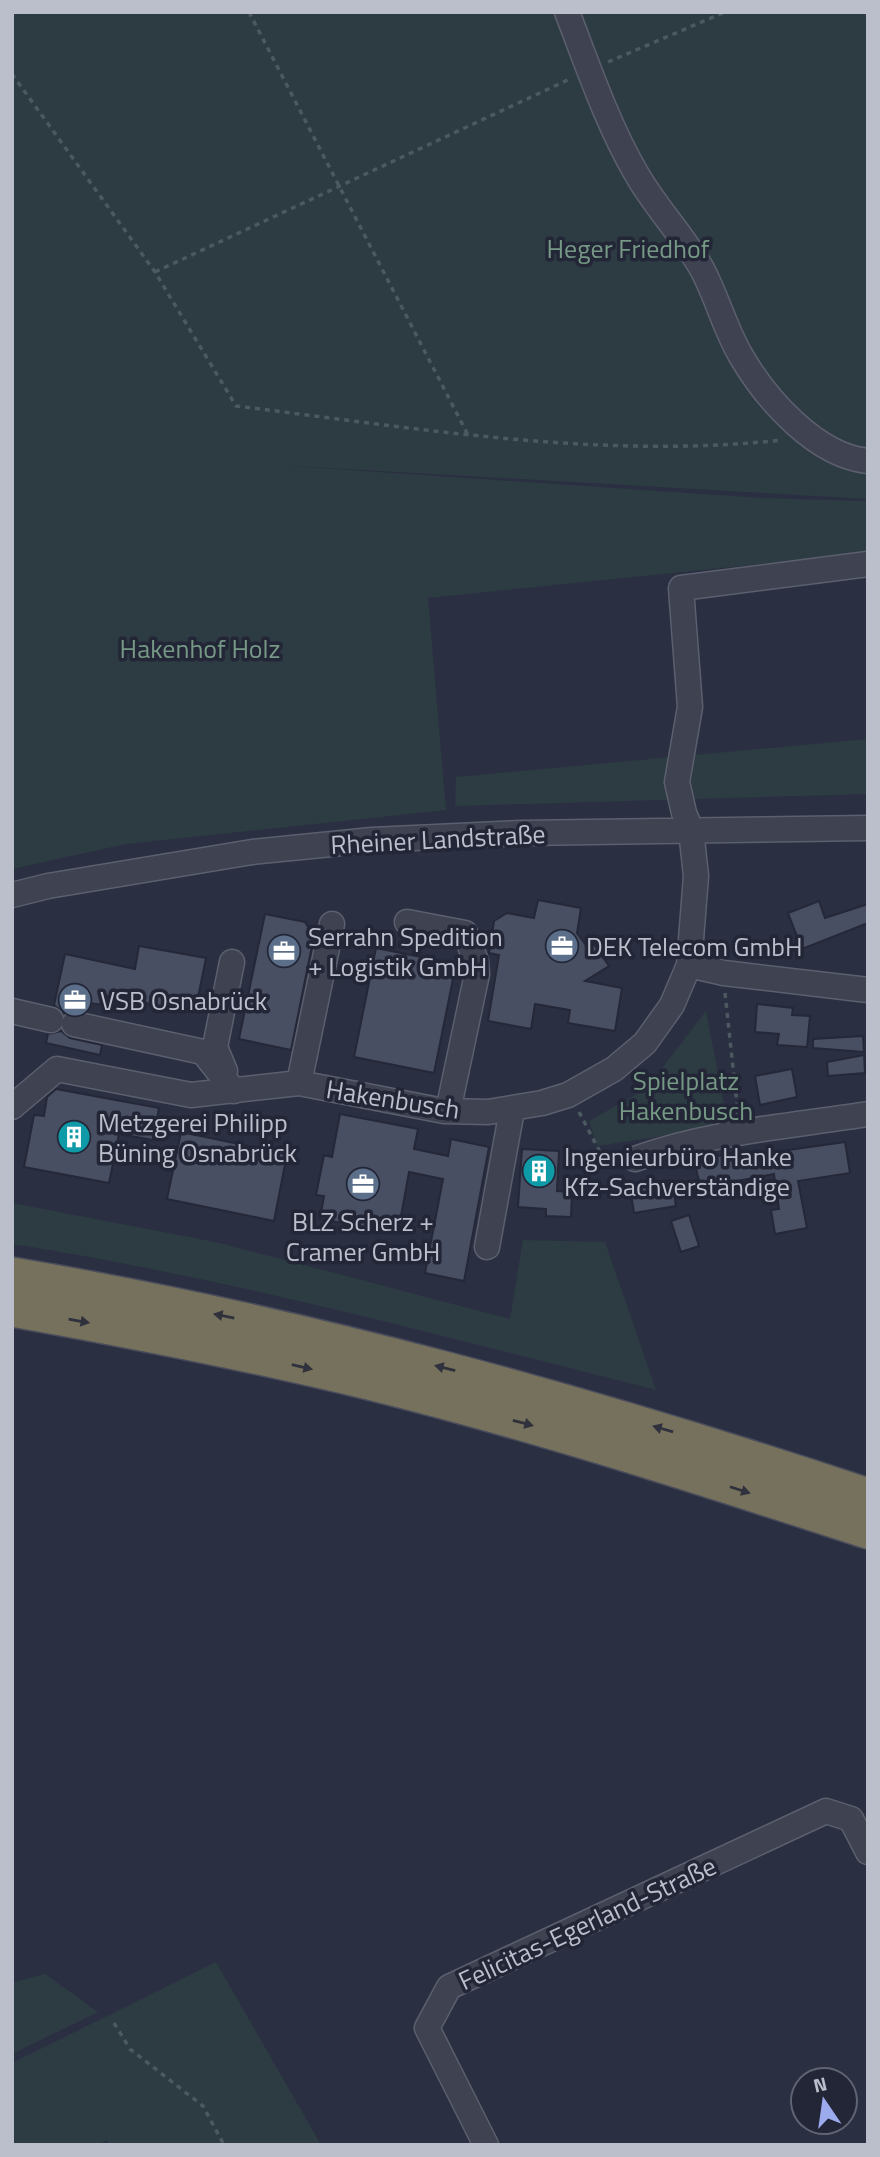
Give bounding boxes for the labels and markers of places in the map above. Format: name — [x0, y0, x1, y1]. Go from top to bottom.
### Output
place label: Serrahn Spedition + Logistik GmbH — [308, 917, 503, 986]
office icon: DEK Telecom GmbH — [543, 927, 581, 965]
place label: DEK Telecom GmbH — [586, 927, 802, 966]
office icon: Serrahn Spedition + Logistik GmbH — [265, 932, 303, 970]
office icon: VSB Osnabrück — [56, 981, 94, 1019]
place label: VSB Osnabrück — [100, 981, 267, 1020]
place label: Metzgerei Philipp Büning Osnabrück — [98, 1103, 297, 1172]
building icon: Metzgerei Philipp Büning Osnabrück — [55, 1118, 93, 1156]
place label: Ingenieurbüro Hanke Kfz-Sachverständige — [564, 1137, 792, 1206]
building icon: Ingenieurbüro Hanke Kfz-Sachverständige — [520, 1152, 558, 1190]
office icon: BLZ Scherz + Cramer GmbH — [344, 1165, 382, 1203]
place label: BLZ Scherz + Cramer GmbH — [286, 1202, 440, 1271]

